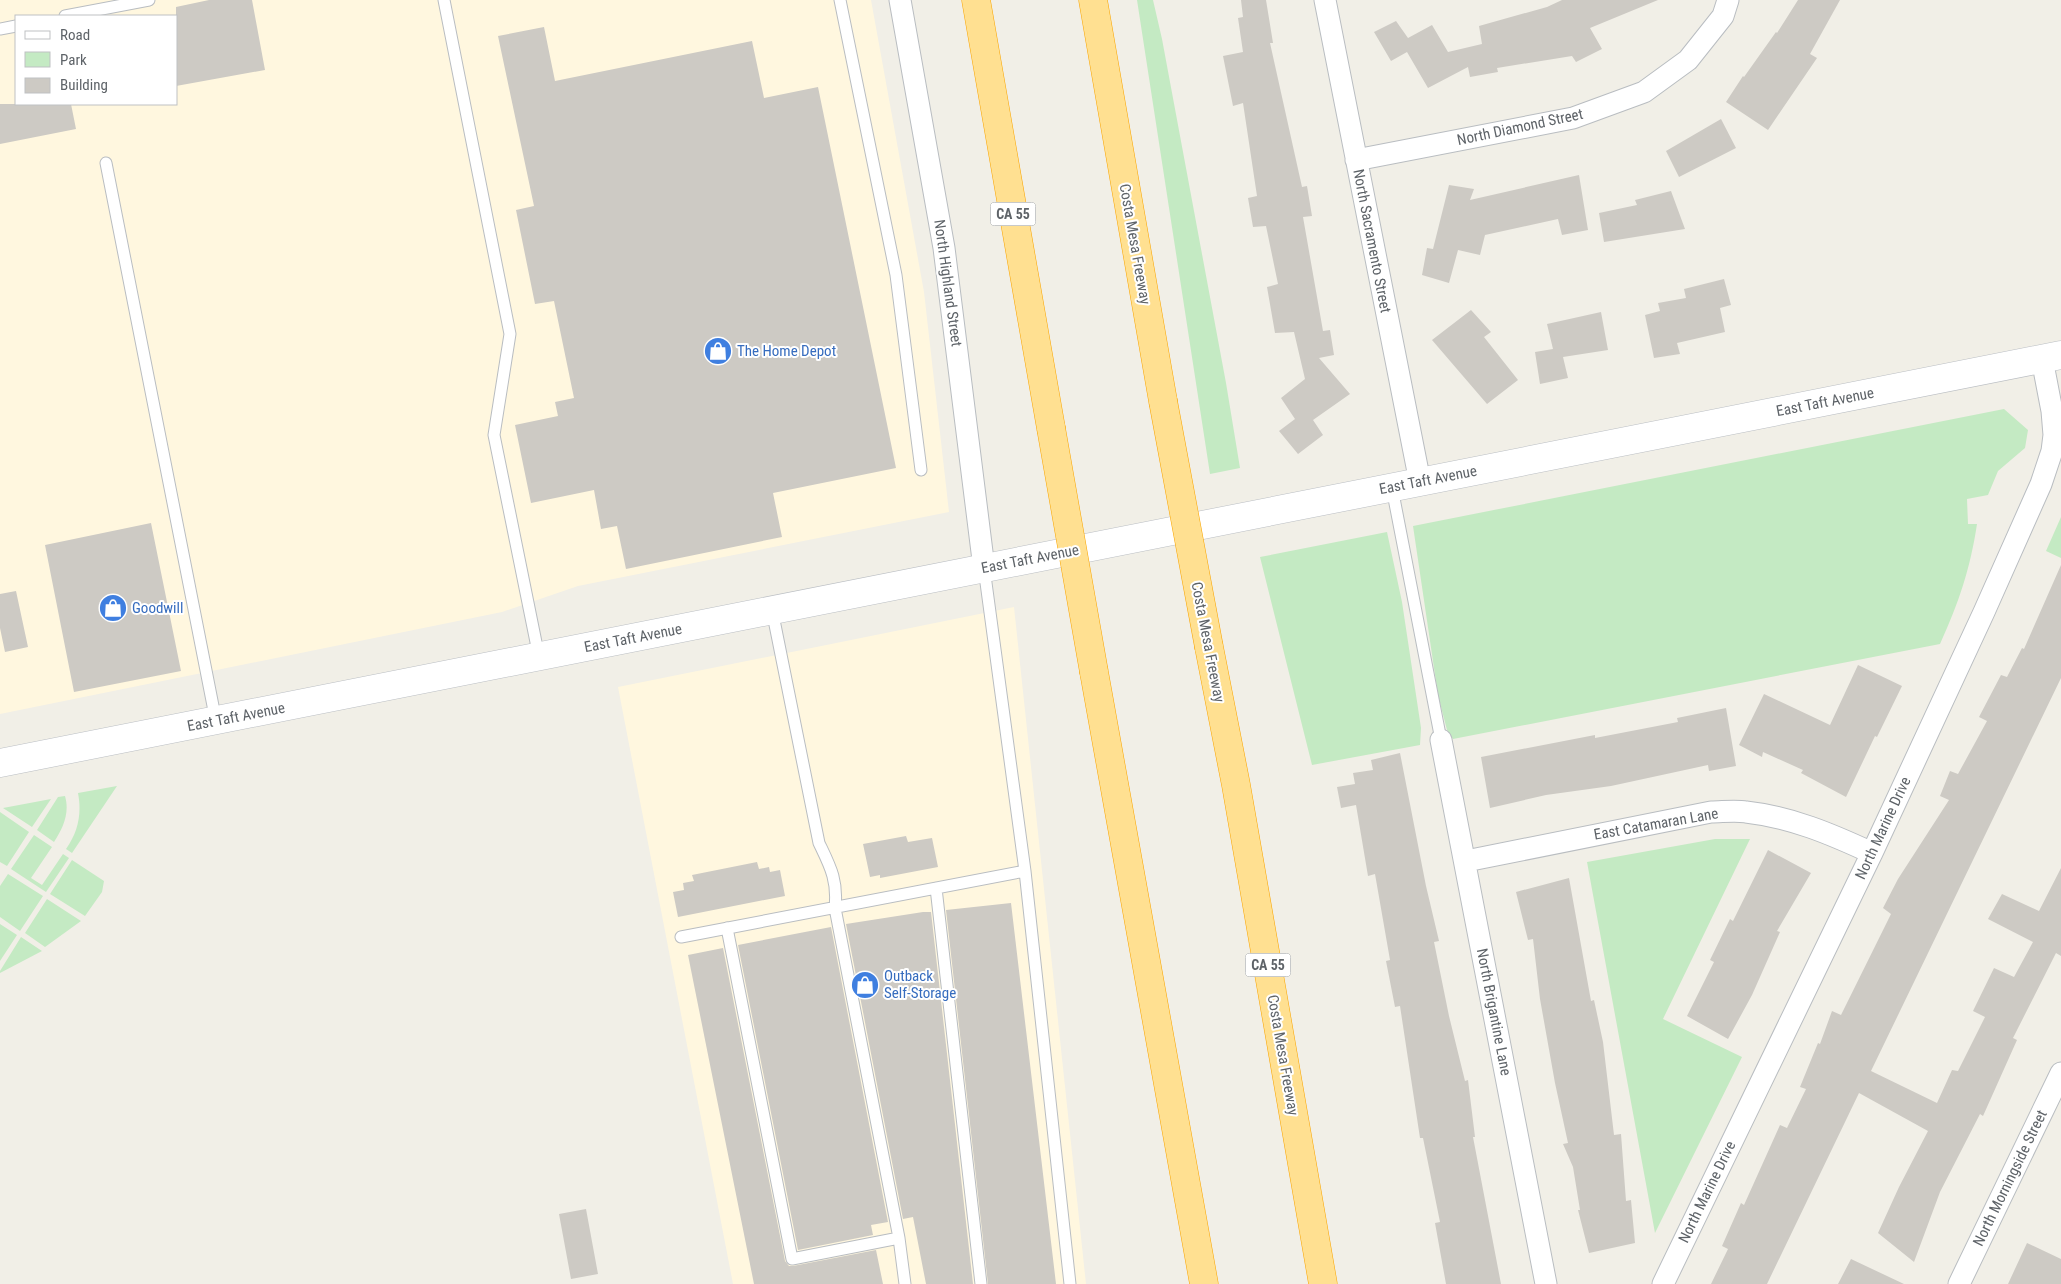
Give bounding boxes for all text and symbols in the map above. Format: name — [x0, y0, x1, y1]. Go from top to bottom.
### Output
legend — [15, 15, 178, 105]
text: Road — [60, 26, 90, 44]
text: Park — [60, 51, 87, 69]
text: Building — [60, 76, 108, 94]
street label: North Diamond Street — [1455, 105, 1585, 149]
street label: North Sacramento Street — [1349, 168, 1395, 314]
street label: Costa Mesa Freeway — [1116, 182, 1154, 306]
road number: CA 55 — [990, 202, 1036, 225]
street label: North Highland Street — [930, 218, 966, 348]
shop icon: The Home Depot — [703, 336, 733, 366]
place label: The Home Depot — [737, 342, 836, 360]
street label: East Taft Avenue — [1775, 384, 1875, 420]
street label: East Taft Avenue — [1378, 462, 1478, 498]
street label: East Taft Avenue — [980, 541, 1080, 577]
street label: Costa Mesa Freeway — [1187, 580, 1229, 704]
shop icon: Goodwill — [98, 593, 128, 623]
place label: Goodwill — [132, 599, 183, 617]
street label: East Taft Avenue — [583, 620, 683, 656]
street label: East Taft Avenue — [186, 699, 286, 735]
street label: North Marine Drive — [1851, 774, 1915, 882]
street label: East Catamaran Lane — [1592, 804, 1720, 844]
street label: North Brigantine Lane — [1473, 947, 1515, 1077]
road number: CA 55 — [1246, 954, 1290, 976]
place label: Outback Self-Storage — [884, 967, 956, 1002]
shop icon: Outback Self-Storage — [850, 970, 880, 1000]
street label: Costa Mesa Freeway — [1264, 993, 1302, 1117]
street label: North Morningside Street — [1969, 1107, 2051, 1249]
street label: North Marine Drive — [1675, 1138, 1739, 1246]

